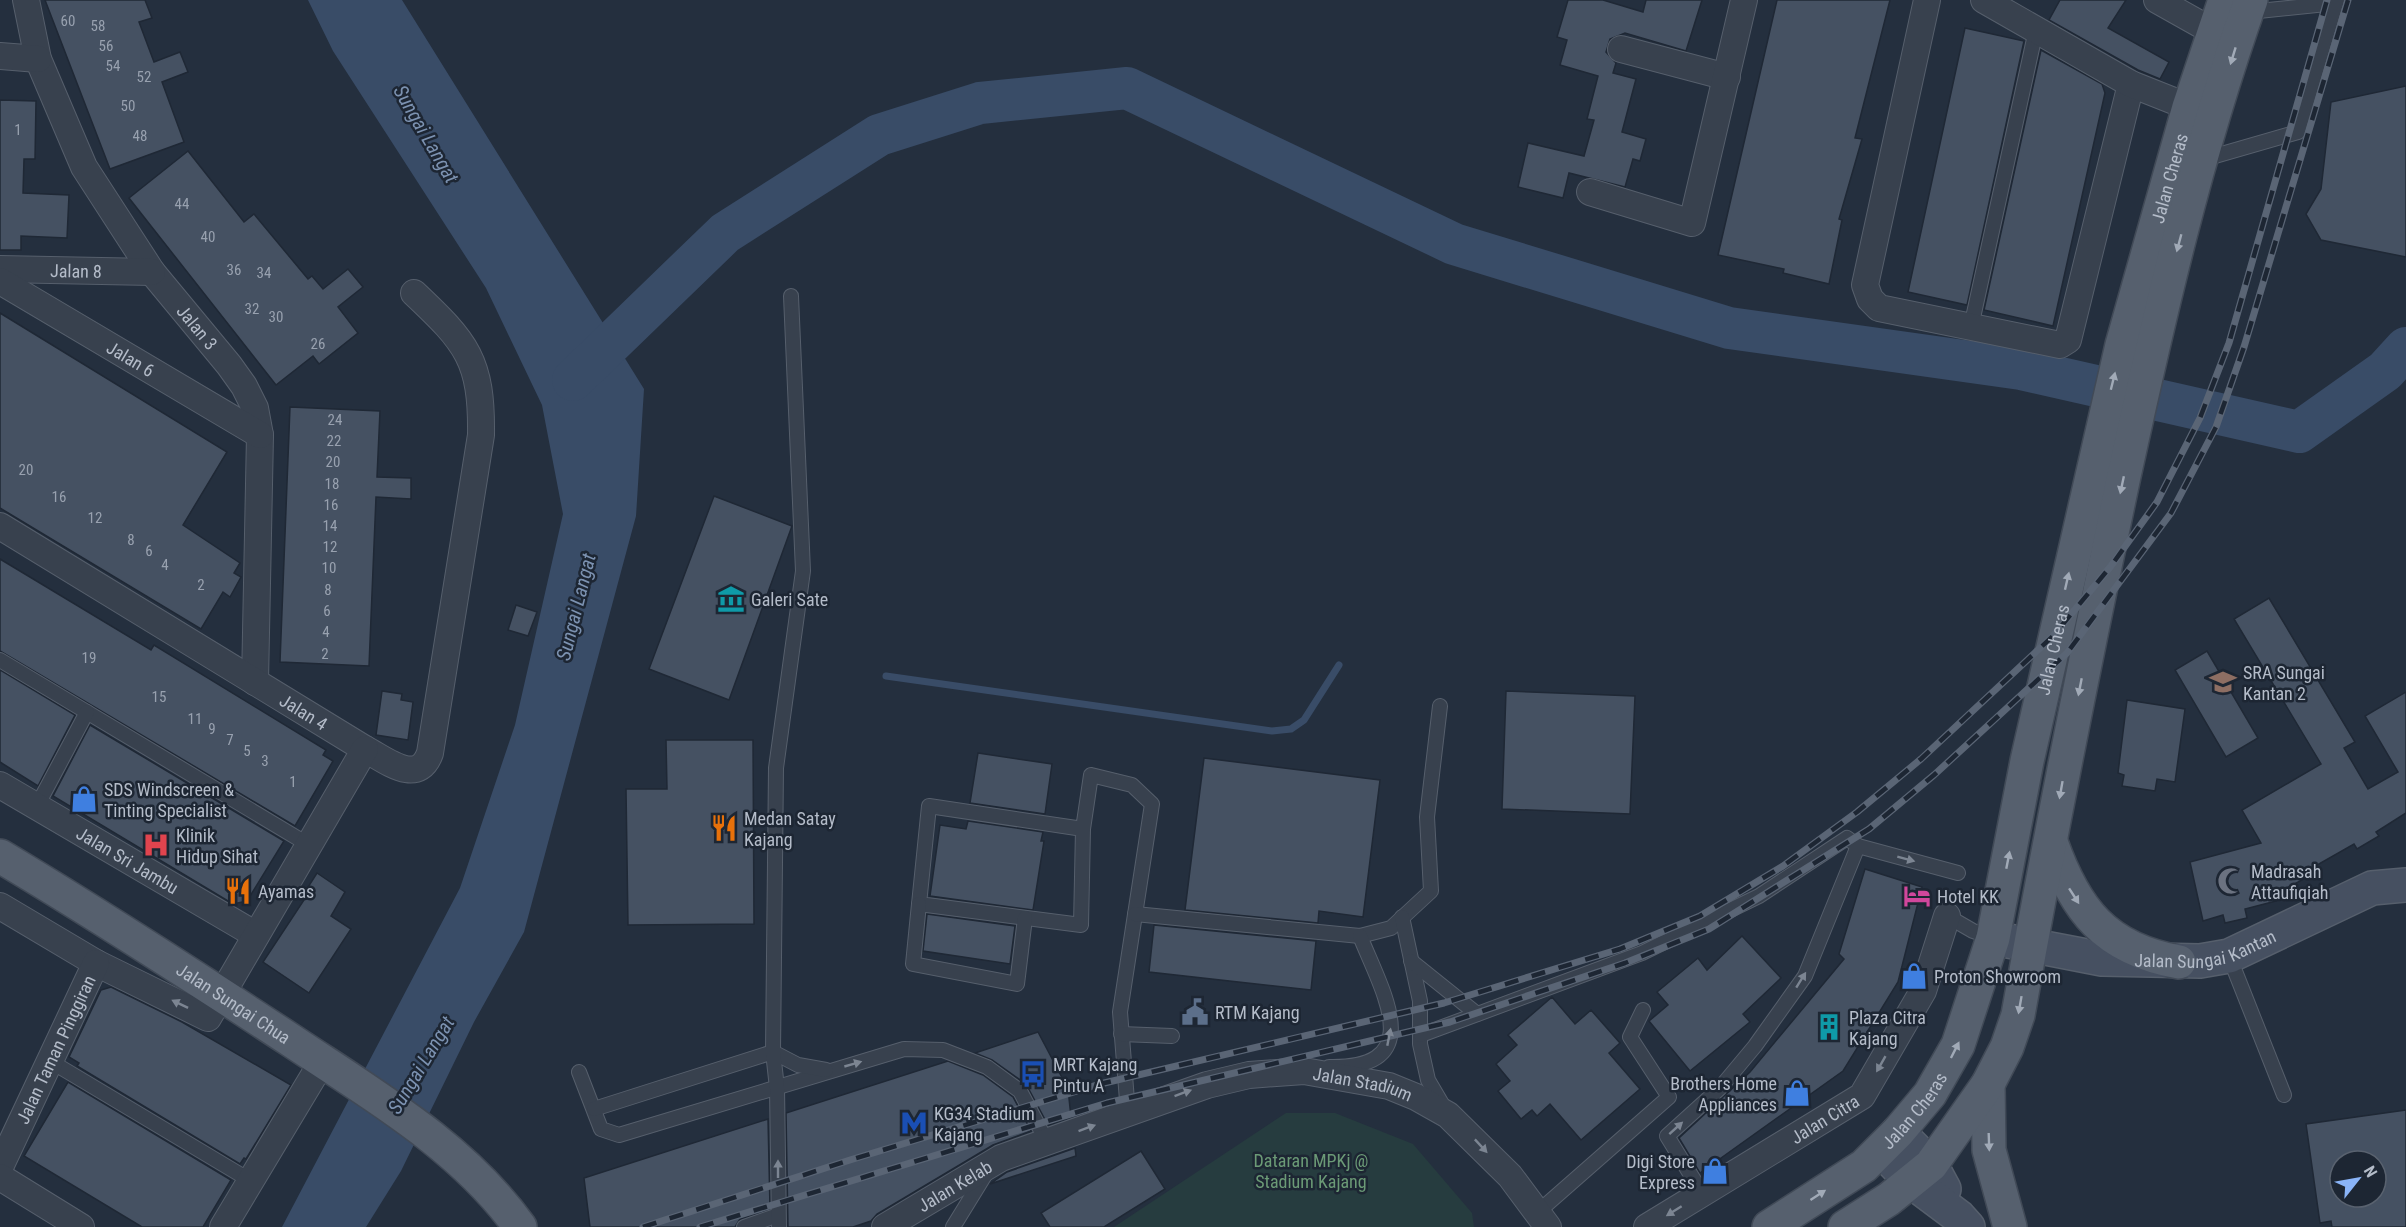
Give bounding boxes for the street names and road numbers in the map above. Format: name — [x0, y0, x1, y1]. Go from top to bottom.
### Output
street label: Jalan Cheras — [2146, 131, 2192, 225]
street label: Jalan 8 — [50, 259, 102, 282]
street label: Jalan 3 — [173, 300, 222, 354]
street label: Jalan 6 — [103, 336, 158, 381]
street label: Jalan Cheras — [2032, 602, 2073, 697]
street label: Jalan 4 — [276, 689, 331, 734]
street label: Jalan Sri Jambu — [73, 822, 182, 898]
street label: Jalan Sungai Kantan — [2134, 925, 2279, 972]
street label: Jalan Sungai Chua — [173, 958, 295, 1048]
street label: Jalan Taman Pinggiran — [11, 972, 99, 1127]
street label: Jalan Stadium — [1311, 1062, 1416, 1105]
street label: Jalan Cheras — [1877, 1068, 1951, 1153]
street label: Jalan Citra — [1787, 1090, 1863, 1148]
street label: Jalan Kelab — [914, 1155, 996, 1216]

